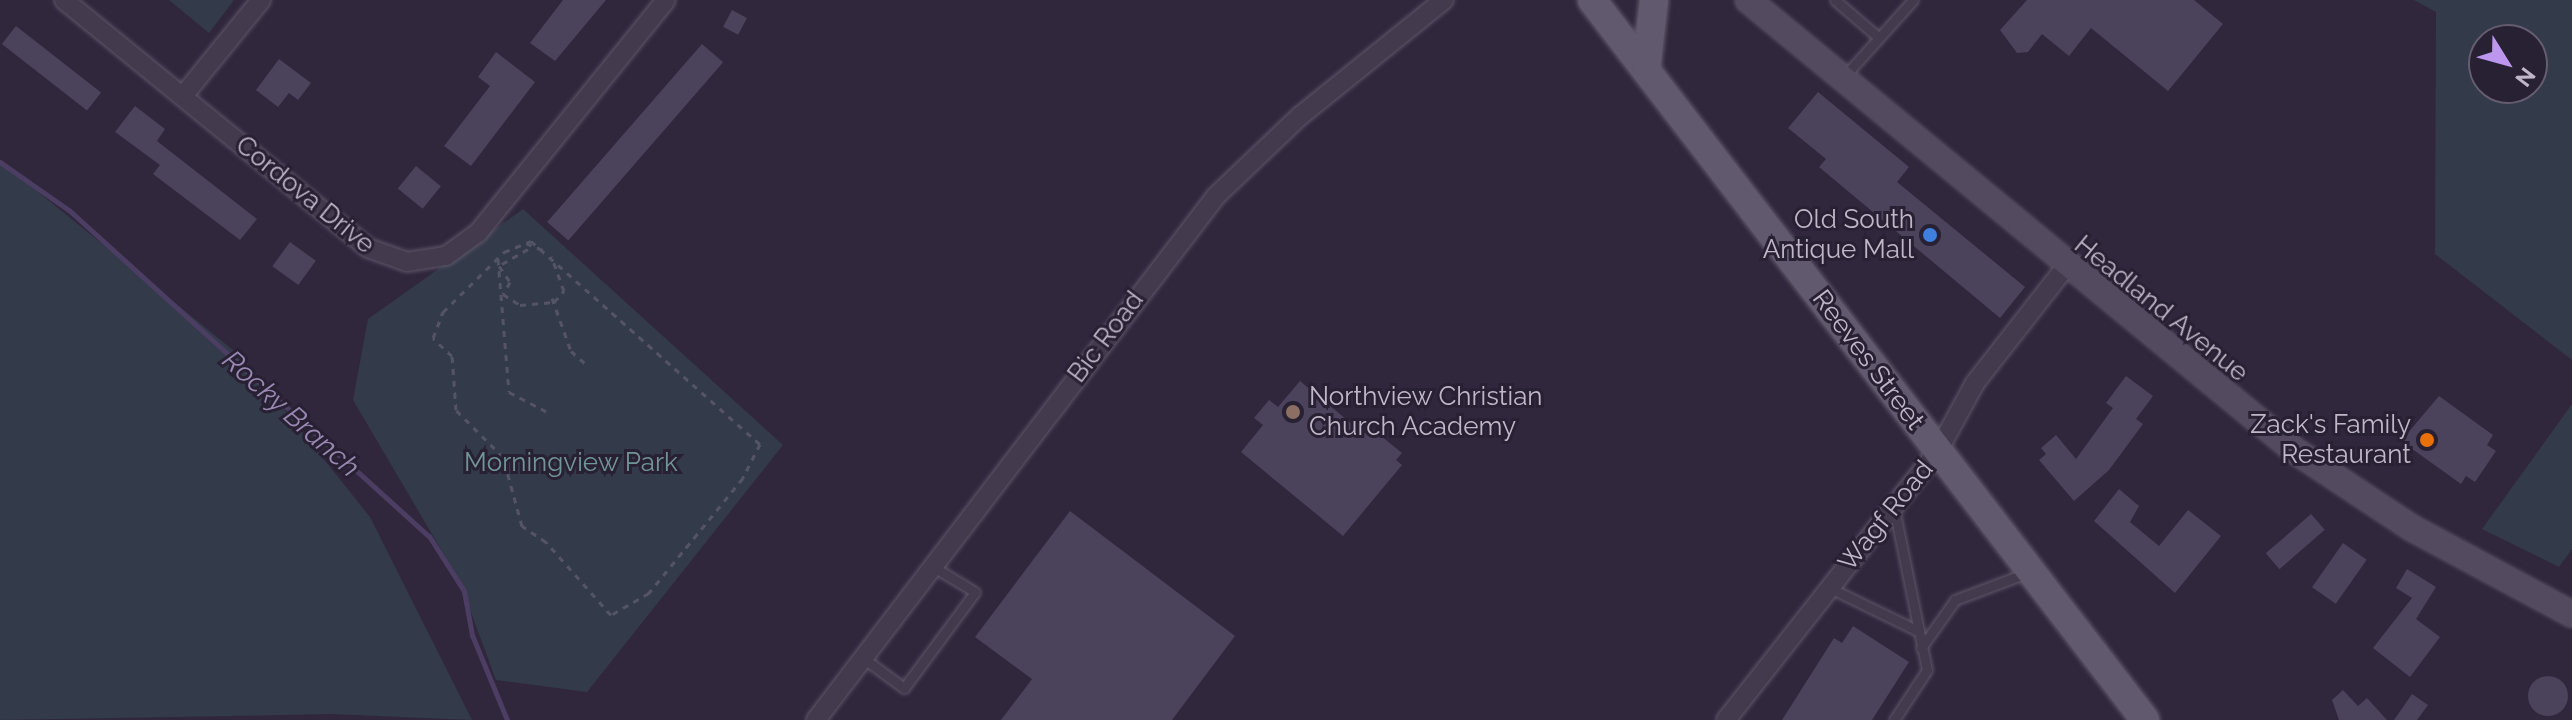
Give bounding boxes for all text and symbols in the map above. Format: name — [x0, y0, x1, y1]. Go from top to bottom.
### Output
north arrow — [2468, 24, 2548, 104]
text: N — [2510, 63, 2541, 92]
street label: Cordova Drive — [229, 130, 381, 260]
place label: Old South Antique Mall — [1763, 204, 1914, 266]
marker: Old South Antique Mall — [1921, 226, 1939, 244]
street label: Headland Avenue — [2068, 229, 2254, 389]
street label: Reeves Street — [1805, 284, 1931, 436]
street label: Bic Road — [1062, 285, 1150, 389]
water label: Rocky Branch — [215, 344, 367, 484]
place label: Northview Christian Church Academy — [1309, 381, 1543, 442]
marker: Northview Christian Church Academy — [1284, 403, 1302, 421]
place label: Zack's Family Restaurant — [2250, 409, 2411, 470]
marker: Zack's Family Restaurant — [2418, 431, 2436, 449]
park label: Morningview Park — [464, 447, 678, 479]
street label: Wagf Road — [1832, 454, 1940, 578]

